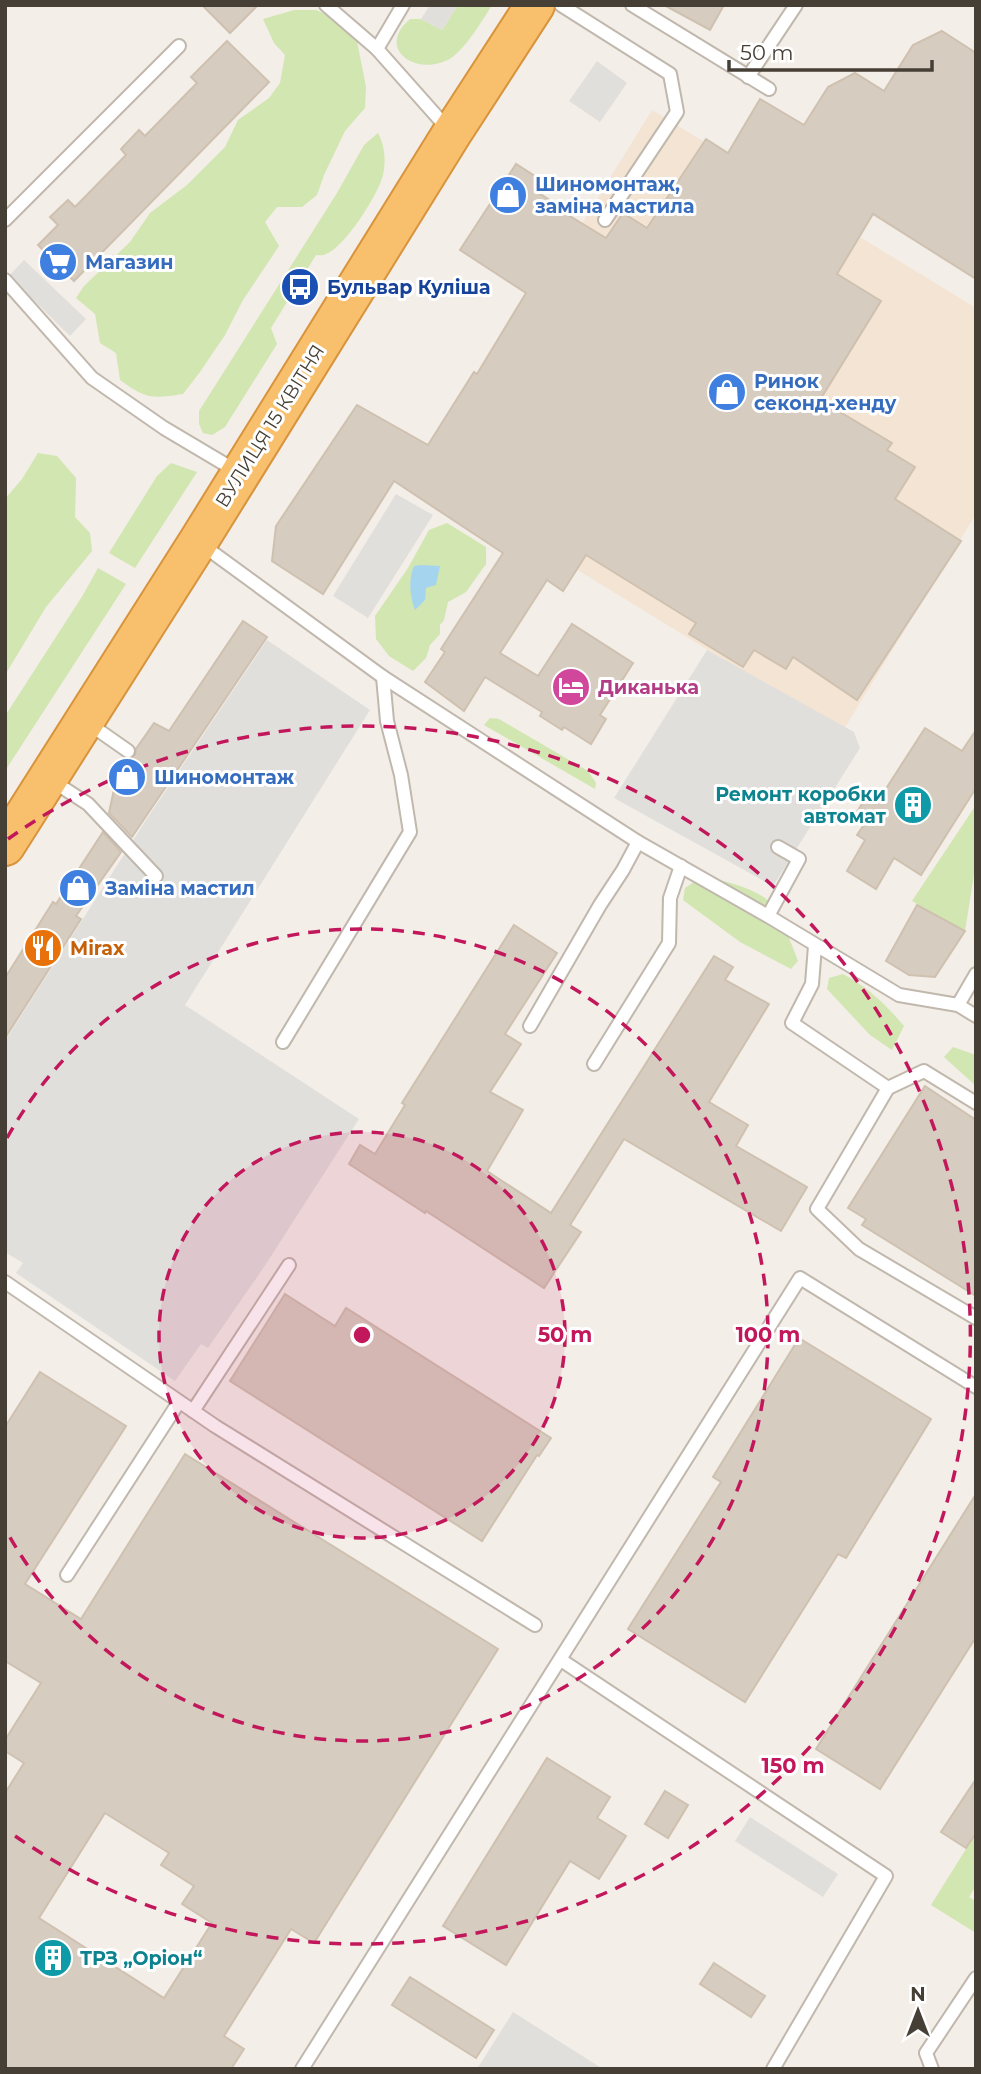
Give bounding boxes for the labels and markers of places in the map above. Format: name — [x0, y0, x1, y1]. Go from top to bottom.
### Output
place label: Шиномонтаж, заміна мастила — [535, 173, 694, 218]
shop icon: Шиномонтаж, заміна мастила — [487, 174, 529, 216]
supermarket icon: Магазин — [37, 241, 79, 283]
place label: Магазин — [85, 251, 173, 274]
bus stop icon: Бульвар Куліша — [279, 266, 321, 308]
place label: Бульвар Куліша — [327, 276, 490, 299]
place label: Ринок секонд-хенду — [754, 370, 897, 415]
shop icon: Ринок секонд-хенду — [706, 371, 748, 413]
hotel icon: Диканька — [550, 666, 592, 708]
place label: Диканька — [598, 676, 699, 699]
shop icon: Шиномонтаж — [106, 756, 148, 798]
place label: Шиномонтаж — [154, 766, 295, 789]
place label: Ремонт коробки автомат — [715, 783, 887, 828]
building icon: Ремонт коробки автомат — [892, 784, 934, 826]
shop icon: Заміна мастил — [57, 867, 99, 909]
place label: Заміна мастил — [104, 877, 255, 900]
restaurant icon: Mirax — [22, 927, 64, 969]
place label: Mirax — [70, 937, 125, 960]
centre of rings — [350, 1323, 374, 1347]
building icon: ТРЗ „Оріон“ — [32, 1937, 74, 1979]
place label: ТРЗ „Оріон“ — [80, 1947, 202, 1970]

